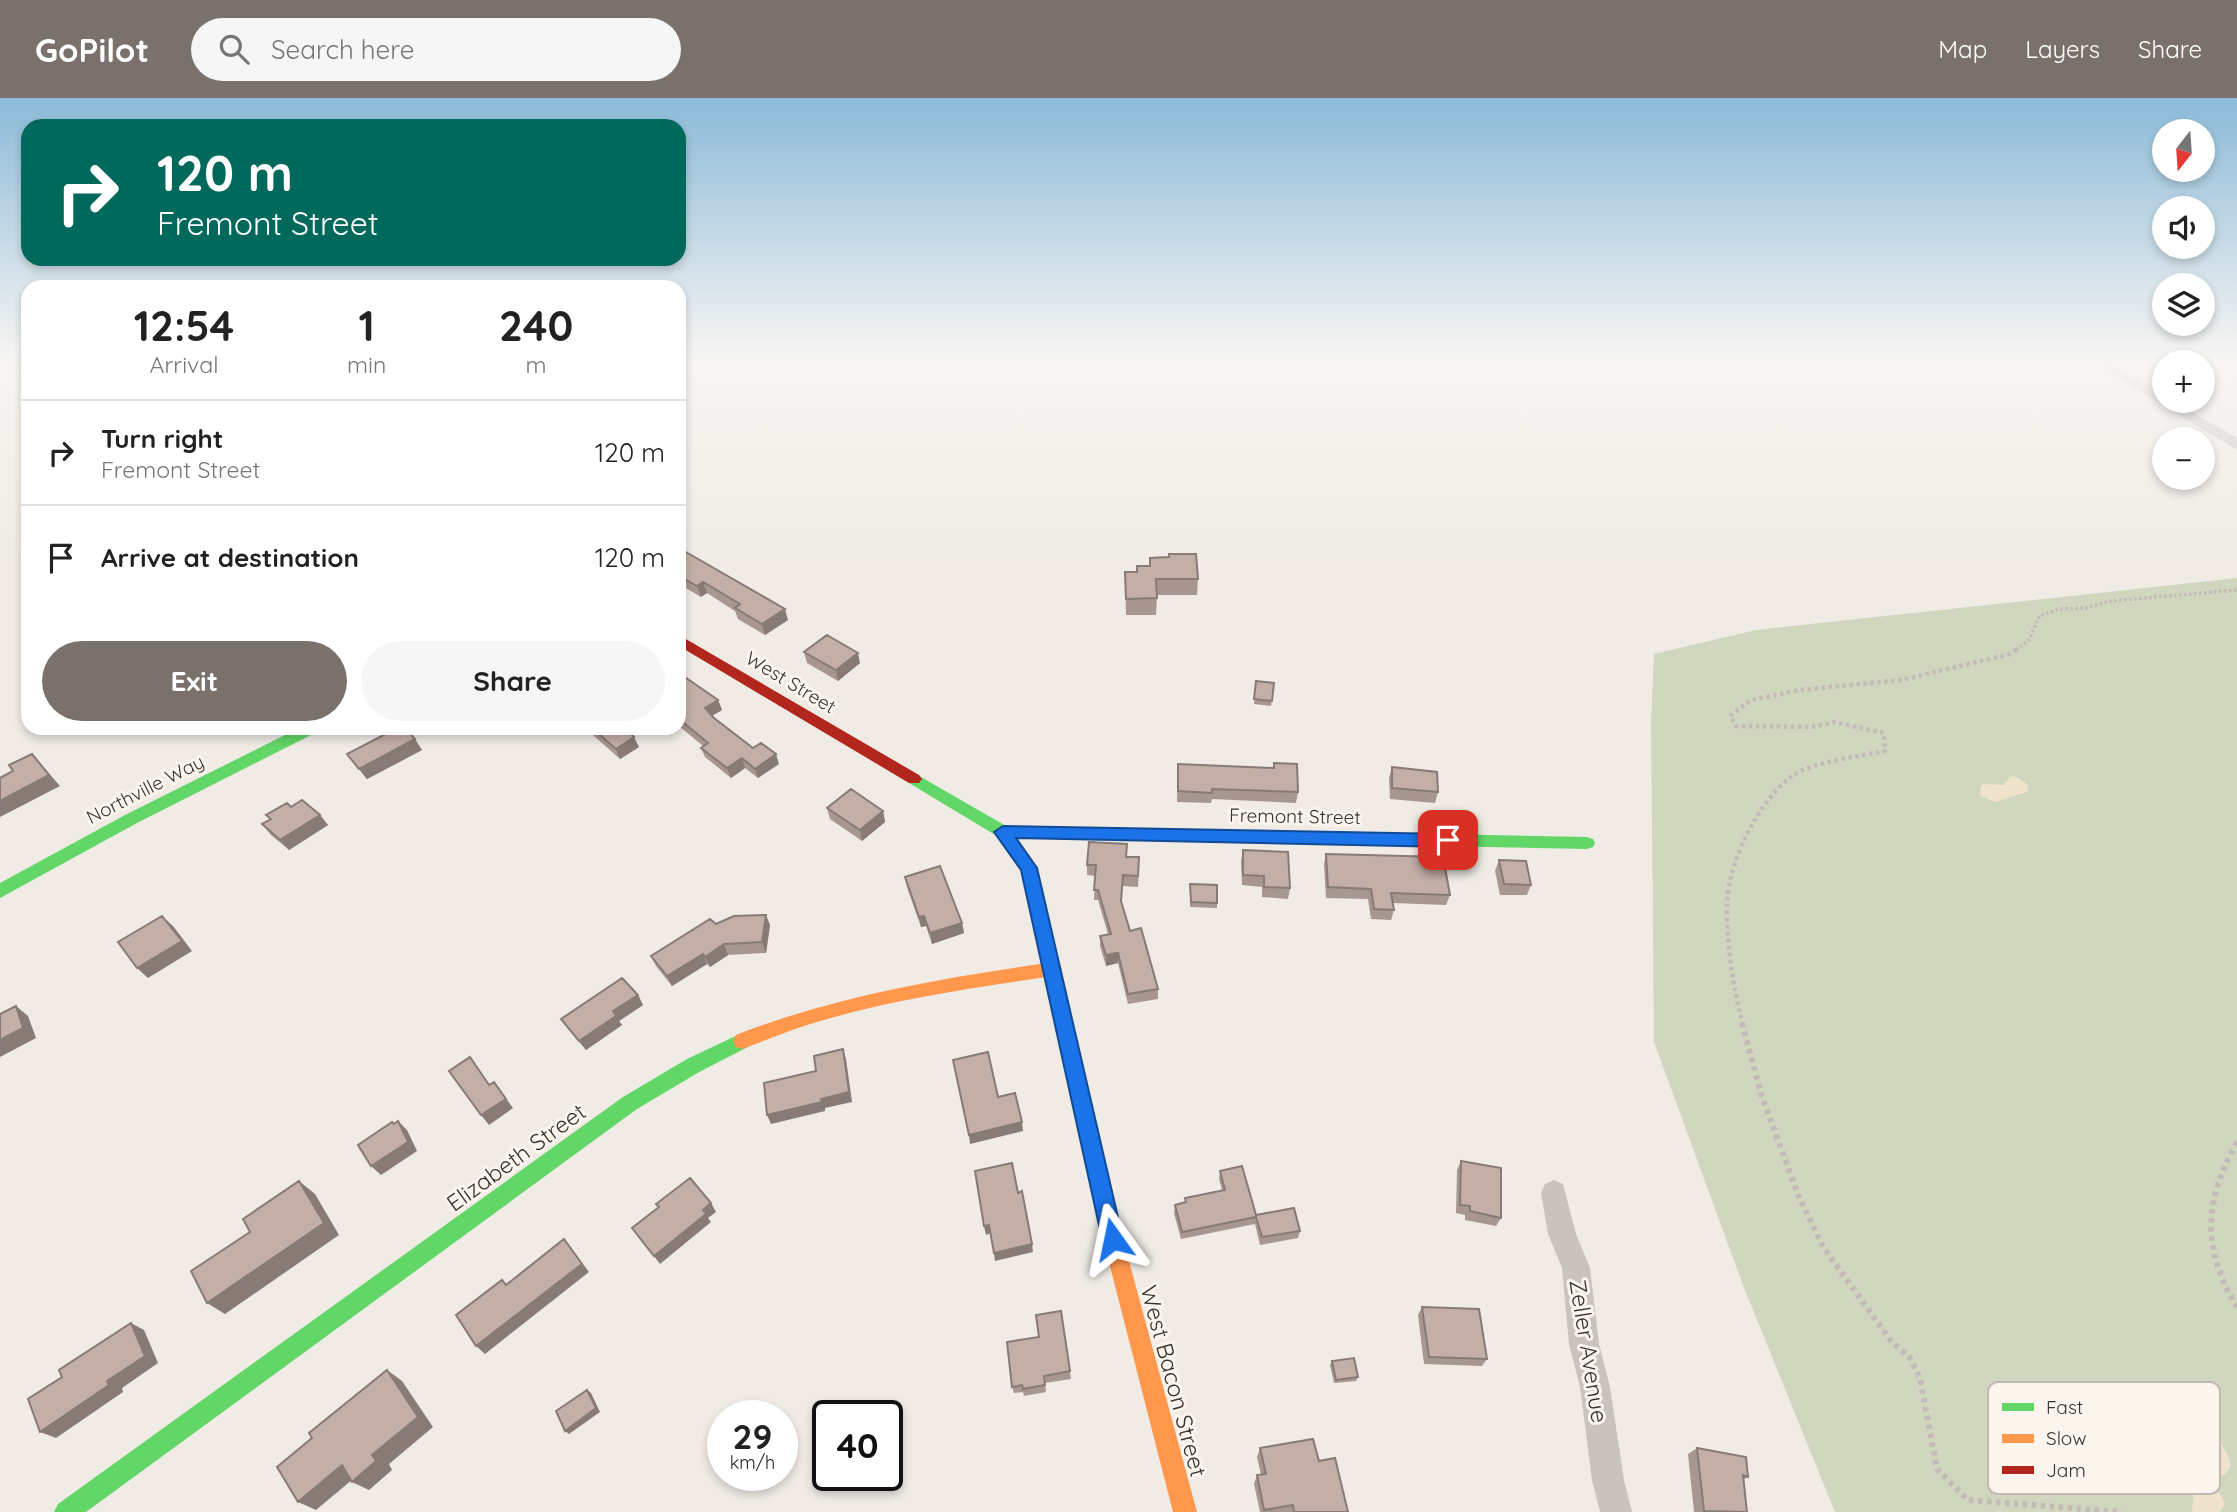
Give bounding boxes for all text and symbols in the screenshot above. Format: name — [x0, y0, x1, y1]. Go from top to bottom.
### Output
search box — [191, 18, 681, 81]
text: GoPilot — [35, 29, 149, 70]
icon: search — [215, 30, 253, 68]
text: Search here — [271, 33, 414, 66]
text: Map — [1938, 34, 1987, 64]
text: Layers — [2025, 34, 2100, 64]
text: Share — [2138, 34, 2202, 64]
north arrow — [2152, 119, 2216, 182]
map controls — [2152, 119, 2215, 490]
text: 120 m — [157, 142, 293, 203]
icon: right — [42, 147, 133, 238]
button: sound — [2152, 196, 2215, 259]
text: Fremont Street — [157, 203, 379, 243]
button: layers — [2152, 273, 2215, 336]
text: 12:54 — [134, 299, 234, 352]
text: 1 — [358, 299, 375, 352]
text: 240 — [499, 299, 573, 352]
text: Arrival — [150, 350, 218, 379]
text: min — [347, 350, 386, 379]
text: m — [526, 350, 547, 379]
button: + — [2152, 350, 2215, 413]
text: Turn right — [101, 422, 223, 455]
button: − — [2152, 427, 2215, 490]
icon: right — [42, 434, 80, 472]
text: 120 m — [595, 436, 665, 469]
text: Fremont Street — [101, 455, 260, 484]
icon: arrive — [42, 539, 80, 577]
text: Arrive at destination — [101, 541, 359, 574]
text: 120 m — [595, 541, 665, 574]
button: Exit — [42, 641, 347, 721]
button: Share — [361, 641, 665, 721]
street label: West Street — [741, 646, 841, 718]
street label: Northville Way — [82, 749, 208, 829]
street label: Fremont Street — [1229, 803, 1361, 829]
pin — [1418, 810, 1478, 870]
icon: arrive — [1429, 821, 1467, 859]
street label: Elizabeth Street — [441, 1097, 591, 1217]
position arrow — [1076, 1202, 1150, 1276]
street label: Zeller Avenue — [1563, 1277, 1615, 1425]
street label: West Bacon Street — [1135, 1282, 1214, 1480]
legend — [1988, 1382, 2220, 1494]
text: Fast — [2046, 1395, 2083, 1419]
speed limit sign: 40 — [812, 1400, 903, 1491]
text: 29 — [733, 1414, 772, 1458]
text: Slow — [2046, 1426, 2087, 1450]
text: km/h — [730, 1451, 775, 1474]
text: Jam — [2046, 1458, 2086, 1482]

